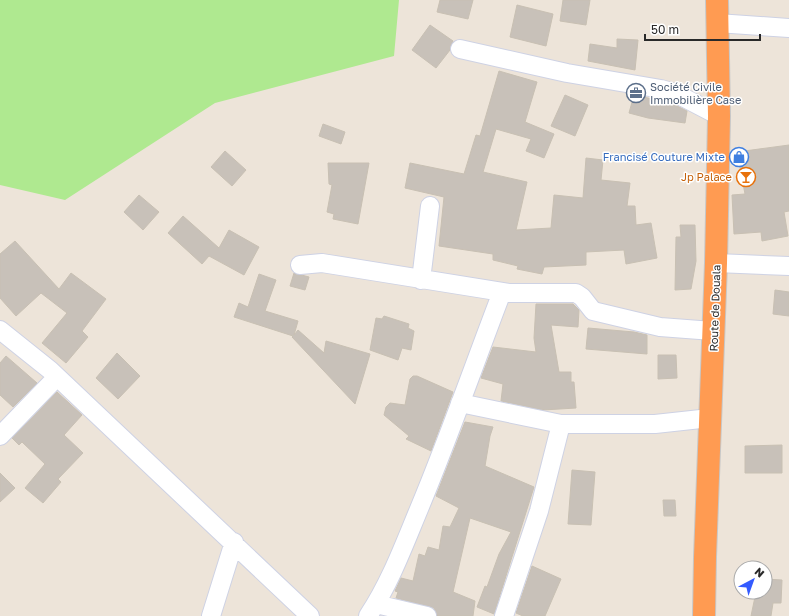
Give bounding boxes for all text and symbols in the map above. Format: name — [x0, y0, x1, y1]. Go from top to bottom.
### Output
scale bar — [645, 16, 760, 42]
text: 50 m — [651, 22, 679, 37]
place label: Société Civile Immobilière Case — [650, 80, 741, 106]
office icon: Société Civile Immobilière Case — [625, 82, 647, 104]
shop icon: Francisé Couture Mixte — [728, 146, 750, 168]
place label: Francisé Couture Mixte — [603, 150, 725, 163]
bar icon: Jp Palace — [735, 166, 757, 188]
place label: Jp Palace — [681, 170, 732, 183]
street label: Route de Douala — [706, 264, 723, 352]
north arrow — [733, 560, 773, 600]
text: N — [752, 564, 767, 580]

